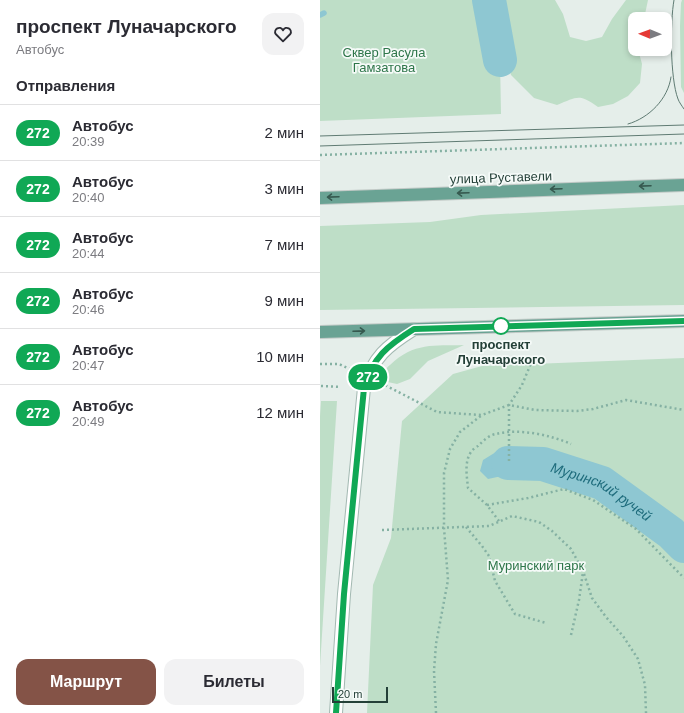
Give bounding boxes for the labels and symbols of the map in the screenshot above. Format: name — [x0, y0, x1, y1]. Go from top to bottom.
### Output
north arrow — [628, 12, 672, 56]
park label: Сквер Расула Гамзатова — [343, 45, 426, 75]
street label: улица Руставели — [450, 168, 552, 187]
one-way arrow — [639, 182, 652, 190]
one-way arrow — [550, 186, 563, 193]
one-way arrow — [457, 189, 470, 197]
one-way arrow — [327, 194, 340, 201]
marker: проспект Луначарского — [492, 317, 510, 335]
one-way arrow — [352, 327, 365, 334]
place label: проспект Луначарского — [457, 337, 545, 367]
line badge: 272 — [345, 364, 391, 390]
water label: Муринский ручей — [549, 459, 655, 524]
park label: Муринский парк — [488, 558, 585, 573]
scale bar — [332, 685, 388, 704]

